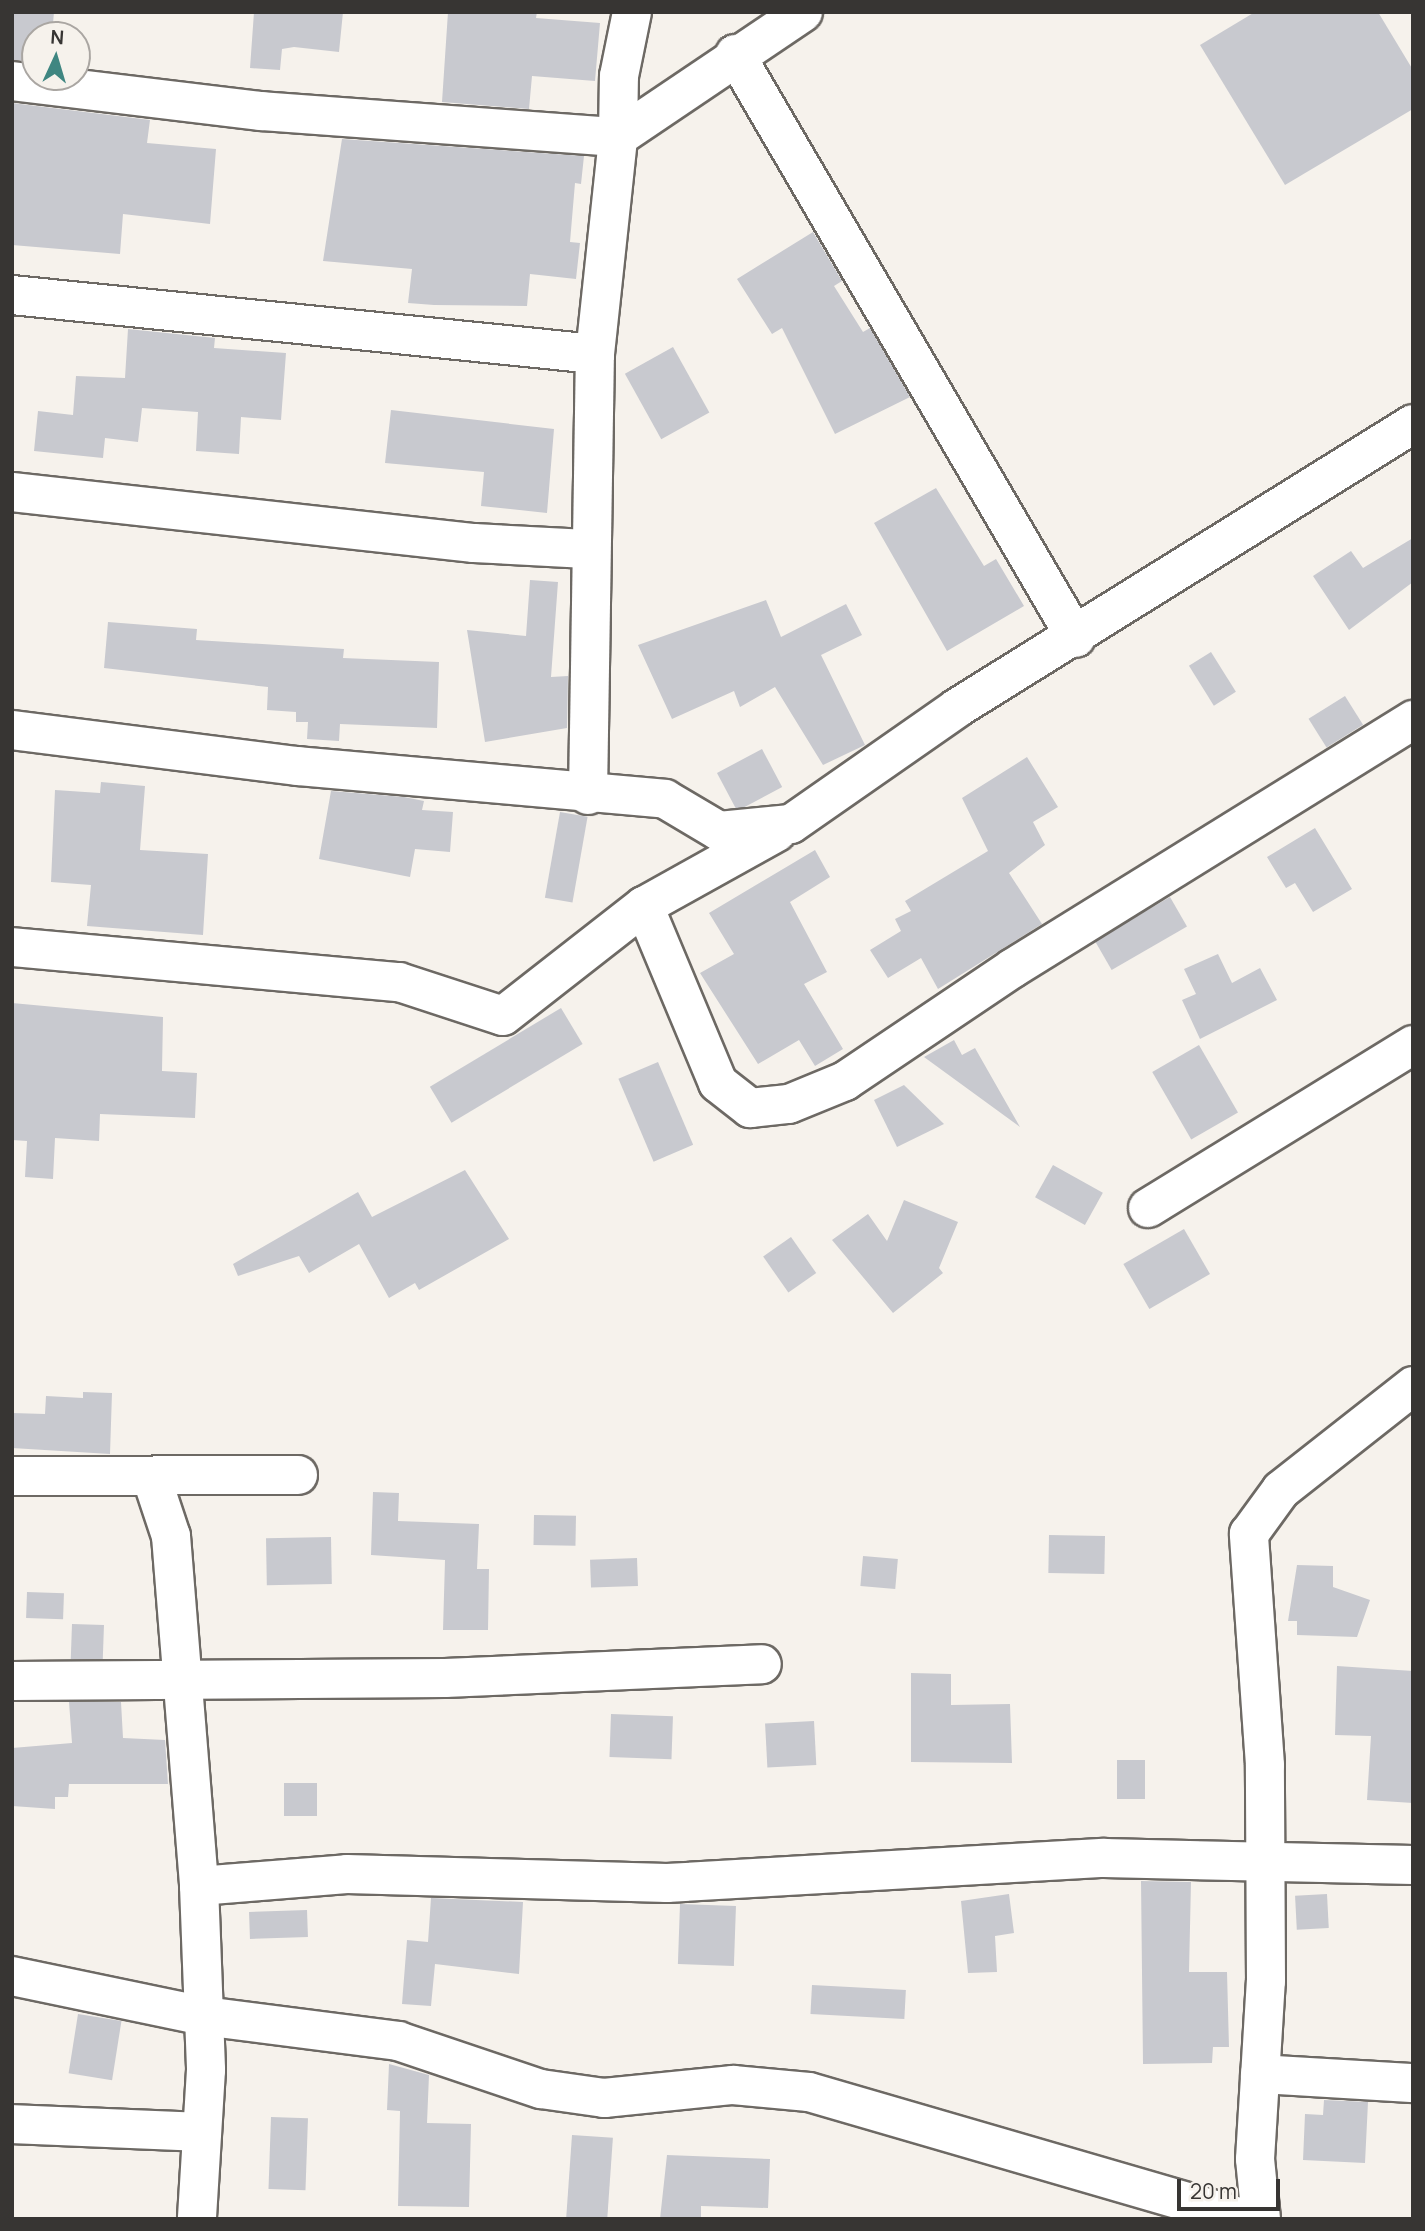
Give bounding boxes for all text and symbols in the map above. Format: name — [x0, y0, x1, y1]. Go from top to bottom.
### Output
north arrow — [21, 21, 91, 91]
text: N — [50, 24, 65, 50]
scale bar — [1180, 2164, 1283, 2208]
text: 20 m — [1190, 2177, 1237, 2205]

